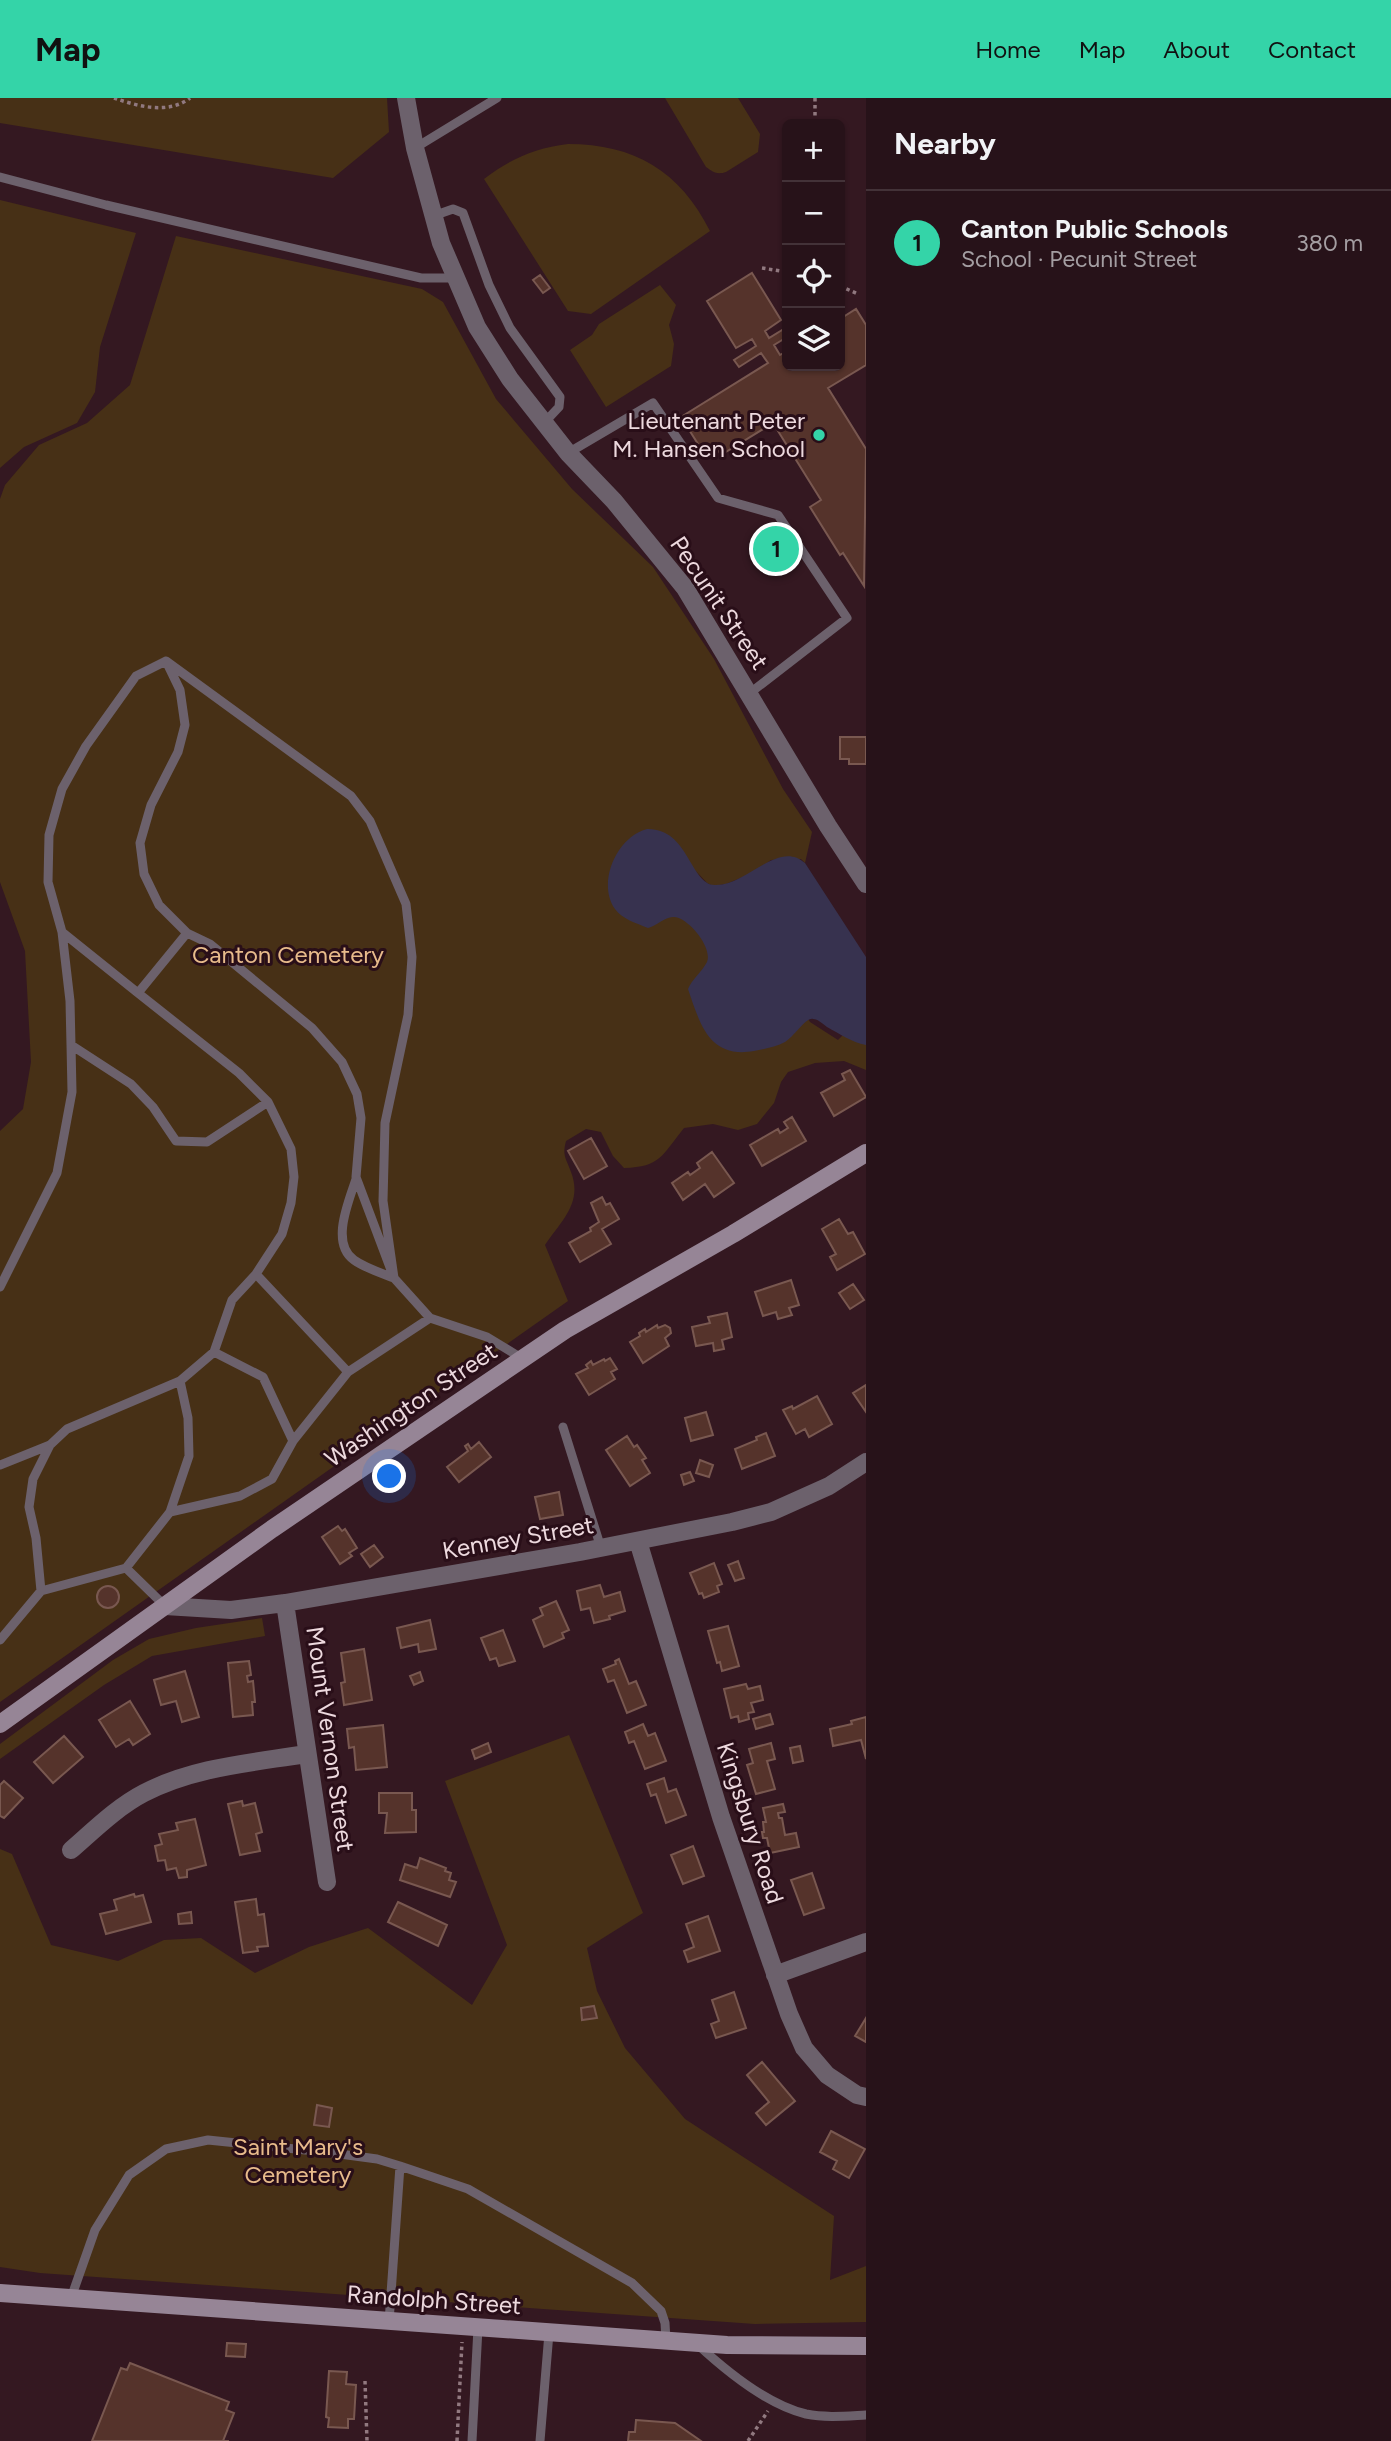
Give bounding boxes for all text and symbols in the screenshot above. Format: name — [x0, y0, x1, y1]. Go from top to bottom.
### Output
text: Map — [35, 30, 101, 69]
text: Home — [975, 35, 1041, 64]
text: Map — [1079, 35, 1125, 64]
text: About — [1163, 35, 1230, 64]
text: Contact — [1268, 35, 1356, 64]
map controls — [782, 119, 845, 371]
button: + — [782, 119, 845, 182]
text: Nearby — [894, 125, 996, 162]
button: − — [782, 182, 845, 245]
text: Canton Public Schools — [961, 213, 1228, 245]
text: 1 — [912, 229, 922, 257]
text: 380 m — [1296, 229, 1363, 257]
button: locate — [782, 245, 845, 308]
text: School · Pecunit Street — [961, 245, 1197, 273]
button: layers — [782, 308, 845, 371]
place label: Lieutenant Peter M. Hansen School — [612, 406, 805, 463]
marker: Lieutenant Peter M. Hansen School — [811, 427, 827, 443]
pin: 1 — [753, 523, 799, 575]
street label: Pecunit Street — [664, 531, 775, 675]
park label: Canton Cemetery — [192, 940, 384, 969]
street label: Washington Street — [319, 1336, 502, 1473]
your location — [372, 1459, 406, 1493]
street label: Kenney Street — [440, 1510, 596, 1565]
street label: Mount Vernon Street — [300, 1625, 361, 1853]
street label: Kingsbury Road — [711, 1738, 790, 1907]
park label: Saint Mary's Cemetery — [233, 2132, 363, 2189]
street label: Randolph Street — [346, 2279, 522, 2320]

